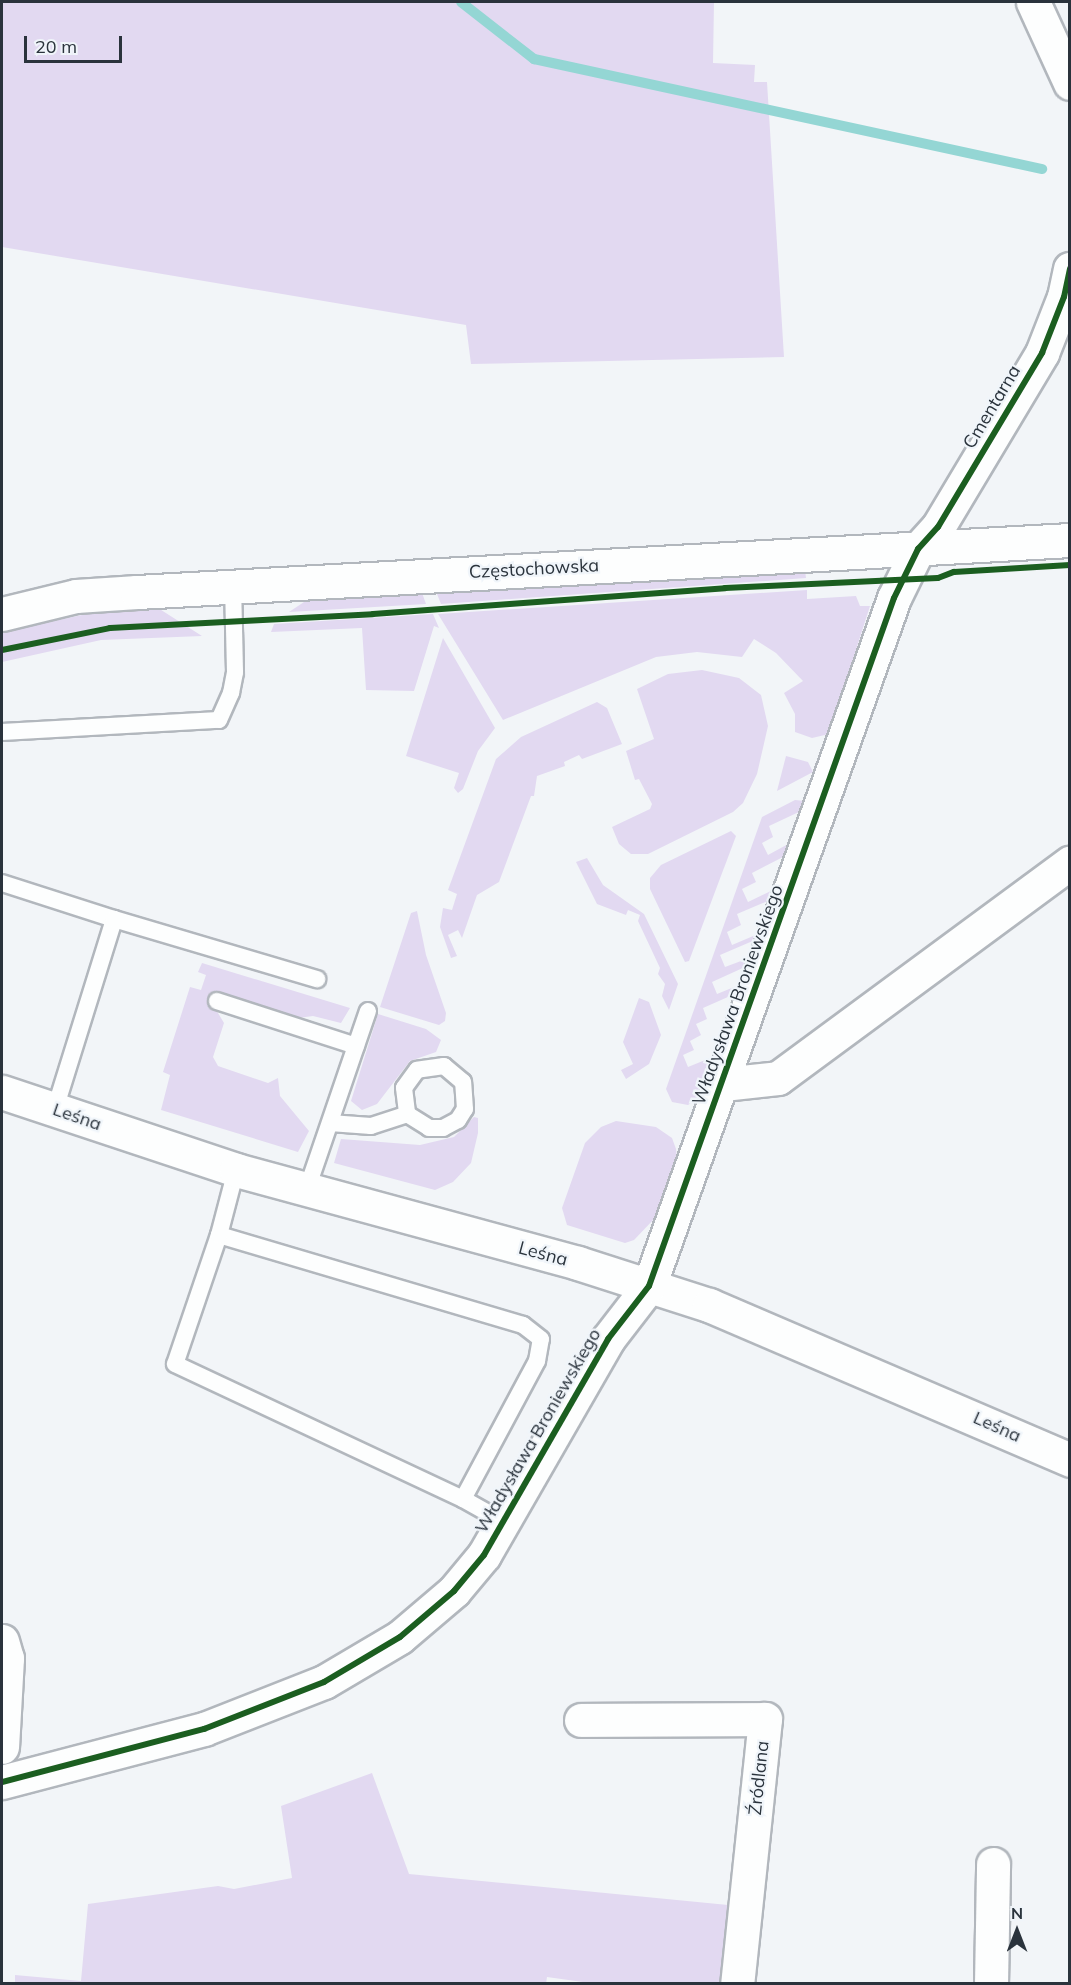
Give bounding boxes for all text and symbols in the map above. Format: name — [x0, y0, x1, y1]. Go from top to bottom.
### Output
scale bar — [27, 24, 124, 62]
text: 20 m — [35, 35, 77, 58]
street label: Cmentarna — [959, 361, 1025, 453]
street label: Częstochowska — [468, 555, 600, 583]
street label: Władysława Broniewskiego — [688, 882, 788, 1108]
street label: Leśna — [50, 1099, 104, 1135]
street label: Leśna — [516, 1237, 570, 1271]
street label: Władysława Broniewskiego — [471, 1325, 605, 1537]
street label: Leśna — [970, 1407, 1024, 1447]
street label: Źródlana — [744, 1740, 774, 1816]
north arrow — [987, 1901, 1047, 1961]
text: N — [1011, 1903, 1023, 1923]

